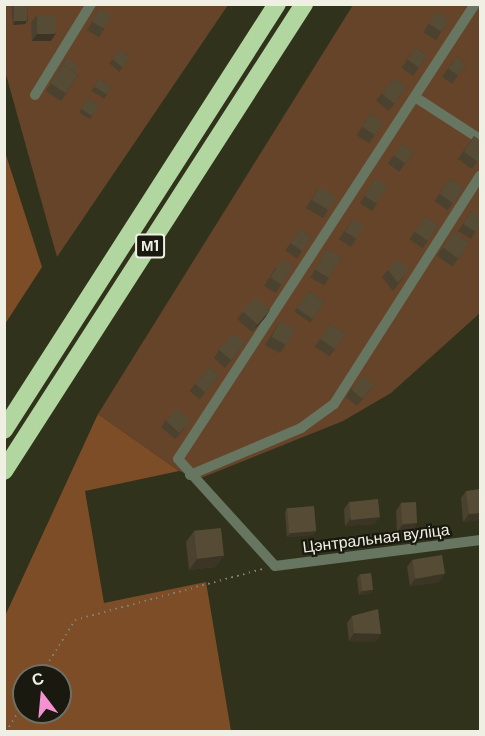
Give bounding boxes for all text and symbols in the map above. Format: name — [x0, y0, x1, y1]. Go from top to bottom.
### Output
road number: М1 — [135, 234, 165, 258]
street label: Цэнтральная вуліца — [301, 519, 451, 557]
north arrow — [12, 664, 72, 724]
text: С — [29, 667, 46, 689]

